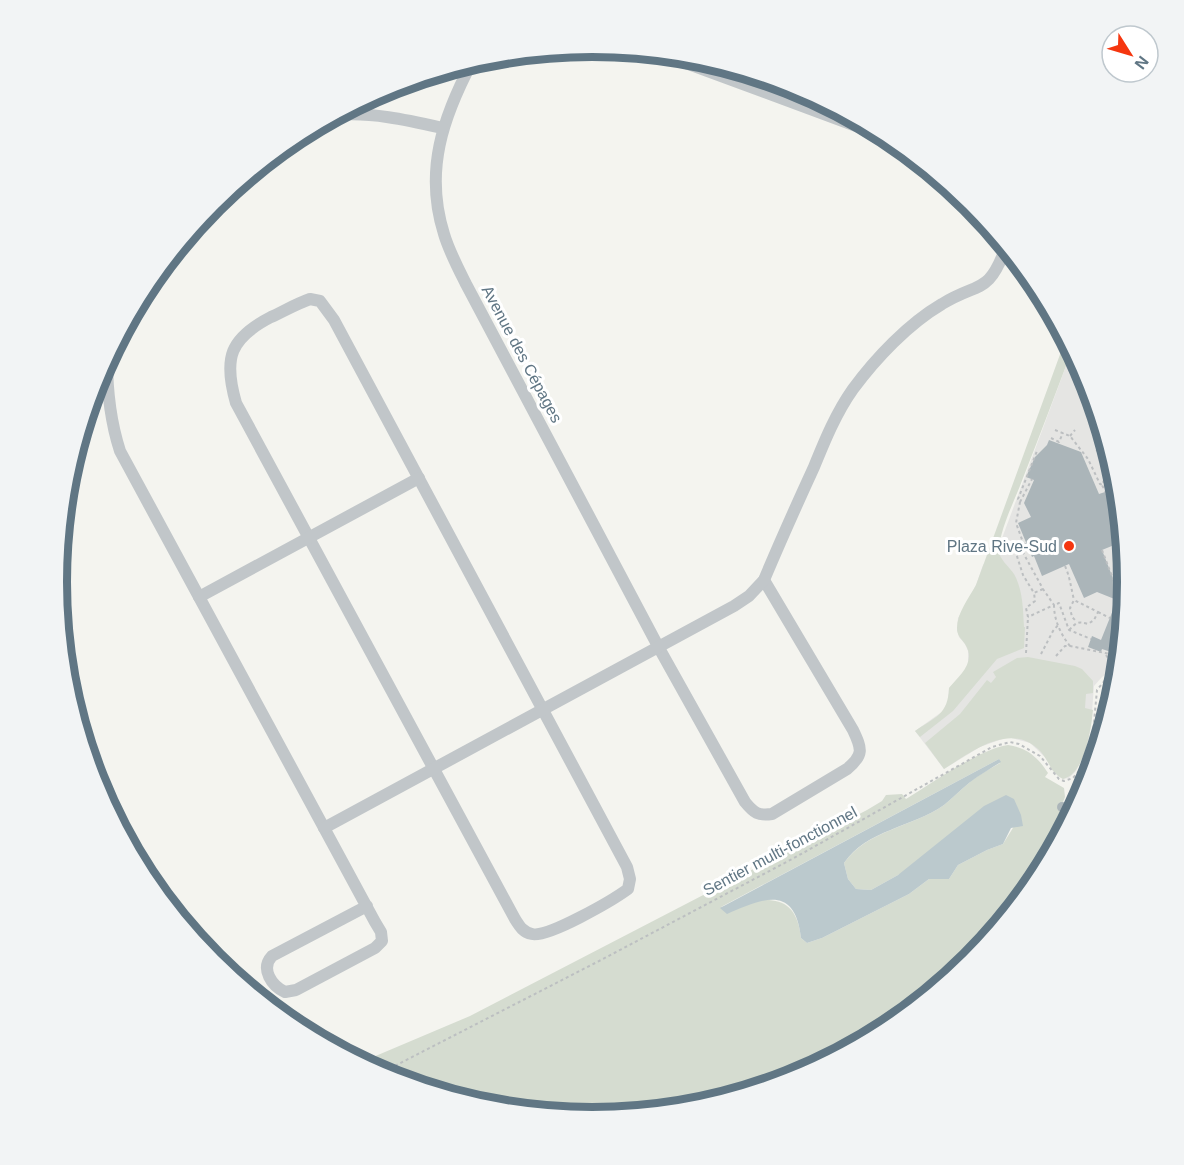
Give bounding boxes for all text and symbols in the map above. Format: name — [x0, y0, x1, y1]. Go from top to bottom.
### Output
north arrow — [1100, 24, 1160, 84]
text: N — [1131, 53, 1152, 72]
street label: Avenue des Cépages — [479, 283, 565, 425]
place label: Plaza Rive-Sud — [947, 538, 1057, 555]
marker: Plaza Rive-Sud — [1062, 539, 1076, 553]
street label: Sentier multi-fonctionnel — [700, 803, 860, 899]

